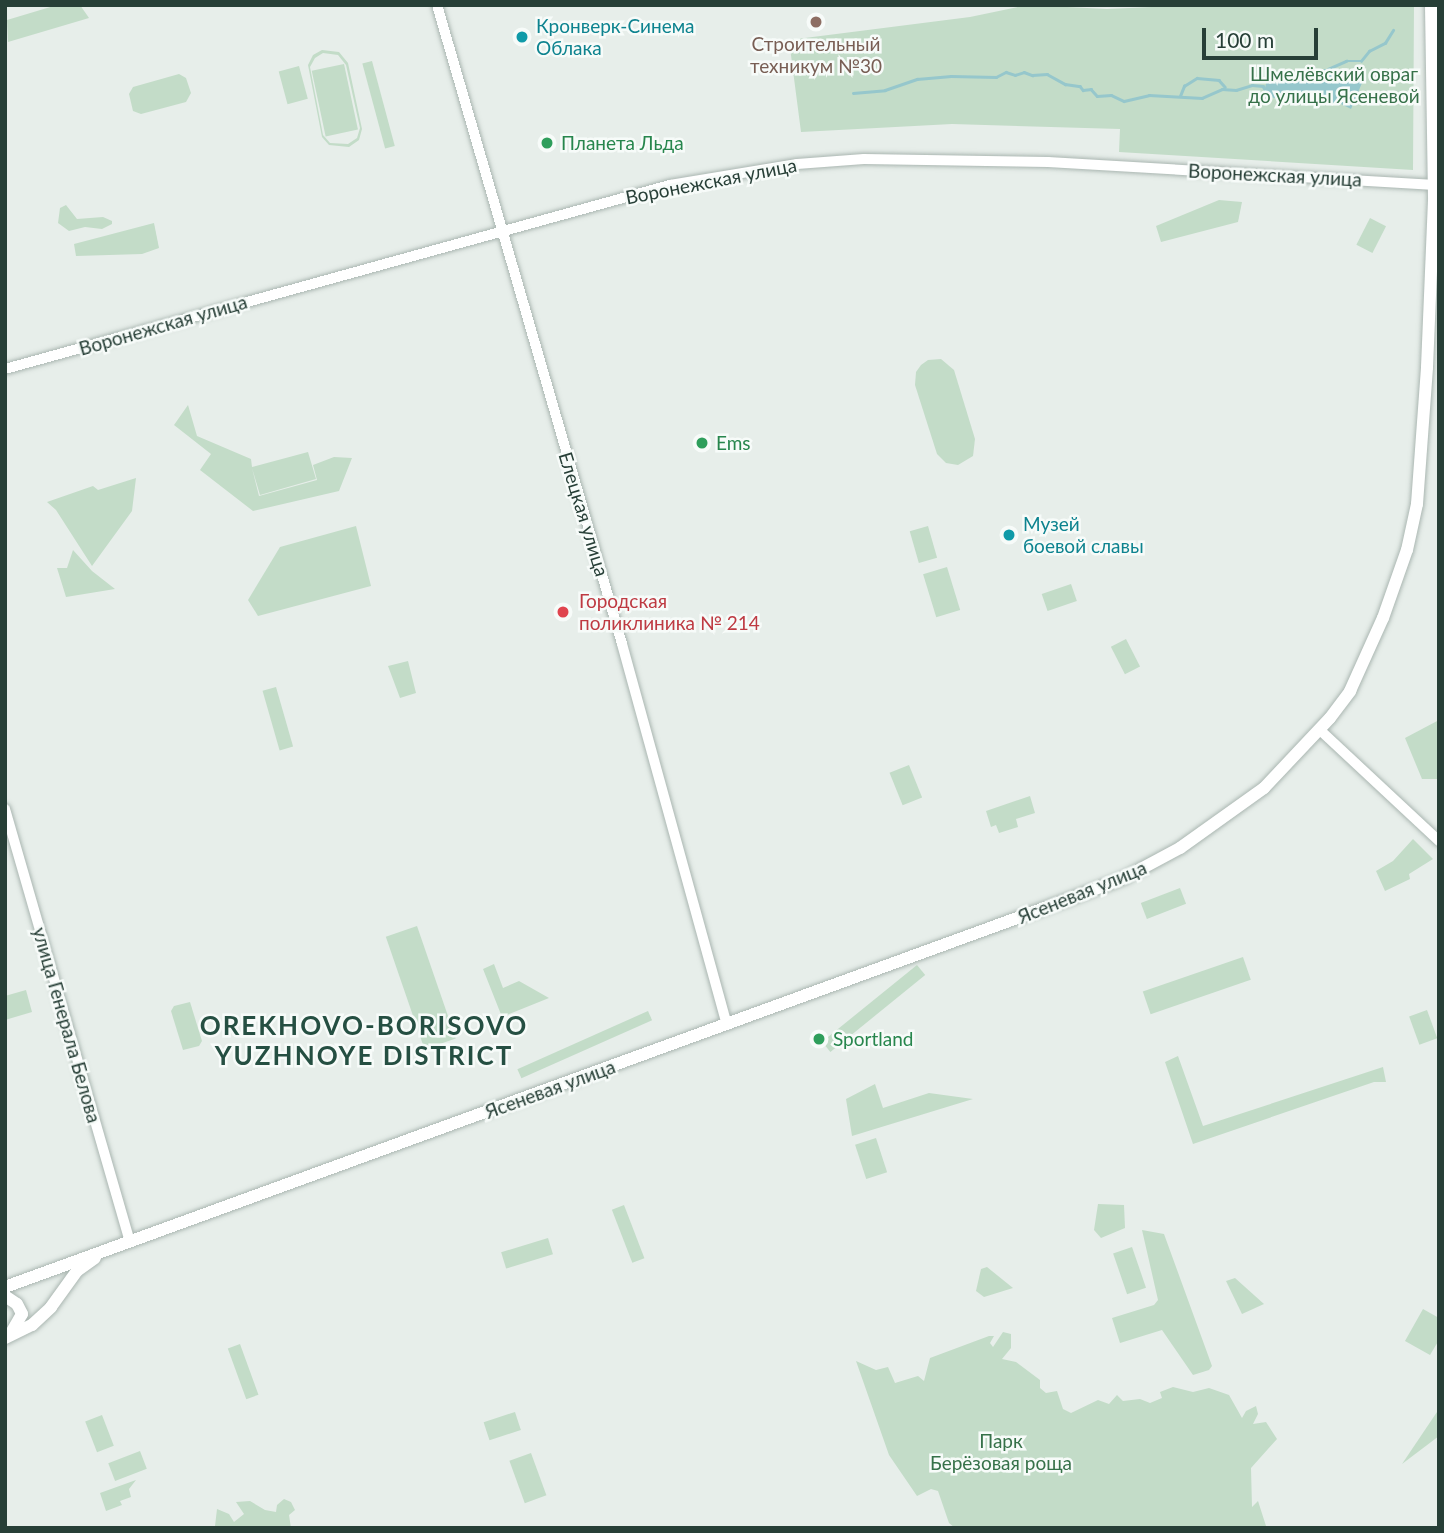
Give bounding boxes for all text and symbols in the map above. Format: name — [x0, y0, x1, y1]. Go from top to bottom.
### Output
marker: Строительный техникум №30 — [808, 14, 824, 30]
scale bar — [1206, 14, 1322, 58]
place label: Кронверк-Синема Облака — [536, 15, 695, 59]
text: 100 m — [1215, 27, 1274, 52]
marker: Кронверк-Синема Облака — [514, 29, 530, 45]
place label: Строительный техникум №30 — [750, 33, 882, 77]
park label: Шмелёвский овраг до улицы Ясеневой — [1248, 63, 1420, 107]
place label: Планета Льда — [561, 132, 684, 154]
marker: Планета Льда — [539, 135, 555, 151]
street label: Воронежская улица — [623, 153, 799, 209]
street label: Воронежская улица — [1187, 159, 1363, 191]
street label: Воронежская улица — [76, 290, 250, 360]
place label: Ems — [716, 432, 751, 454]
marker: Ems — [694, 435, 710, 451]
street label: Елецкая улица — [554, 449, 614, 579]
place label: Музей боевой славы — [1023, 513, 1144, 557]
marker: Музей боевой славы — [1001, 527, 1017, 543]
place label: Городская поликлиника № 214 — [579, 590, 760, 634]
marker: Городская поликлиника № 214 — [553, 602, 573, 622]
street label: Ясеневая улица — [1014, 856, 1150, 928]
street label: улица Генерала Белова — [28, 925, 106, 1125]
district label: OREKHOVO-BORISOVO YUZHNOYE DISTRICT — [202, 1010, 526, 1072]
place label: Sportland — [833, 1028, 913, 1050]
marker: Sportland — [811, 1031, 827, 1047]
street label: Ясеневая улица — [482, 1055, 618, 1123]
park label: Парк Берёзовая роща — [930, 1430, 1072, 1474]

